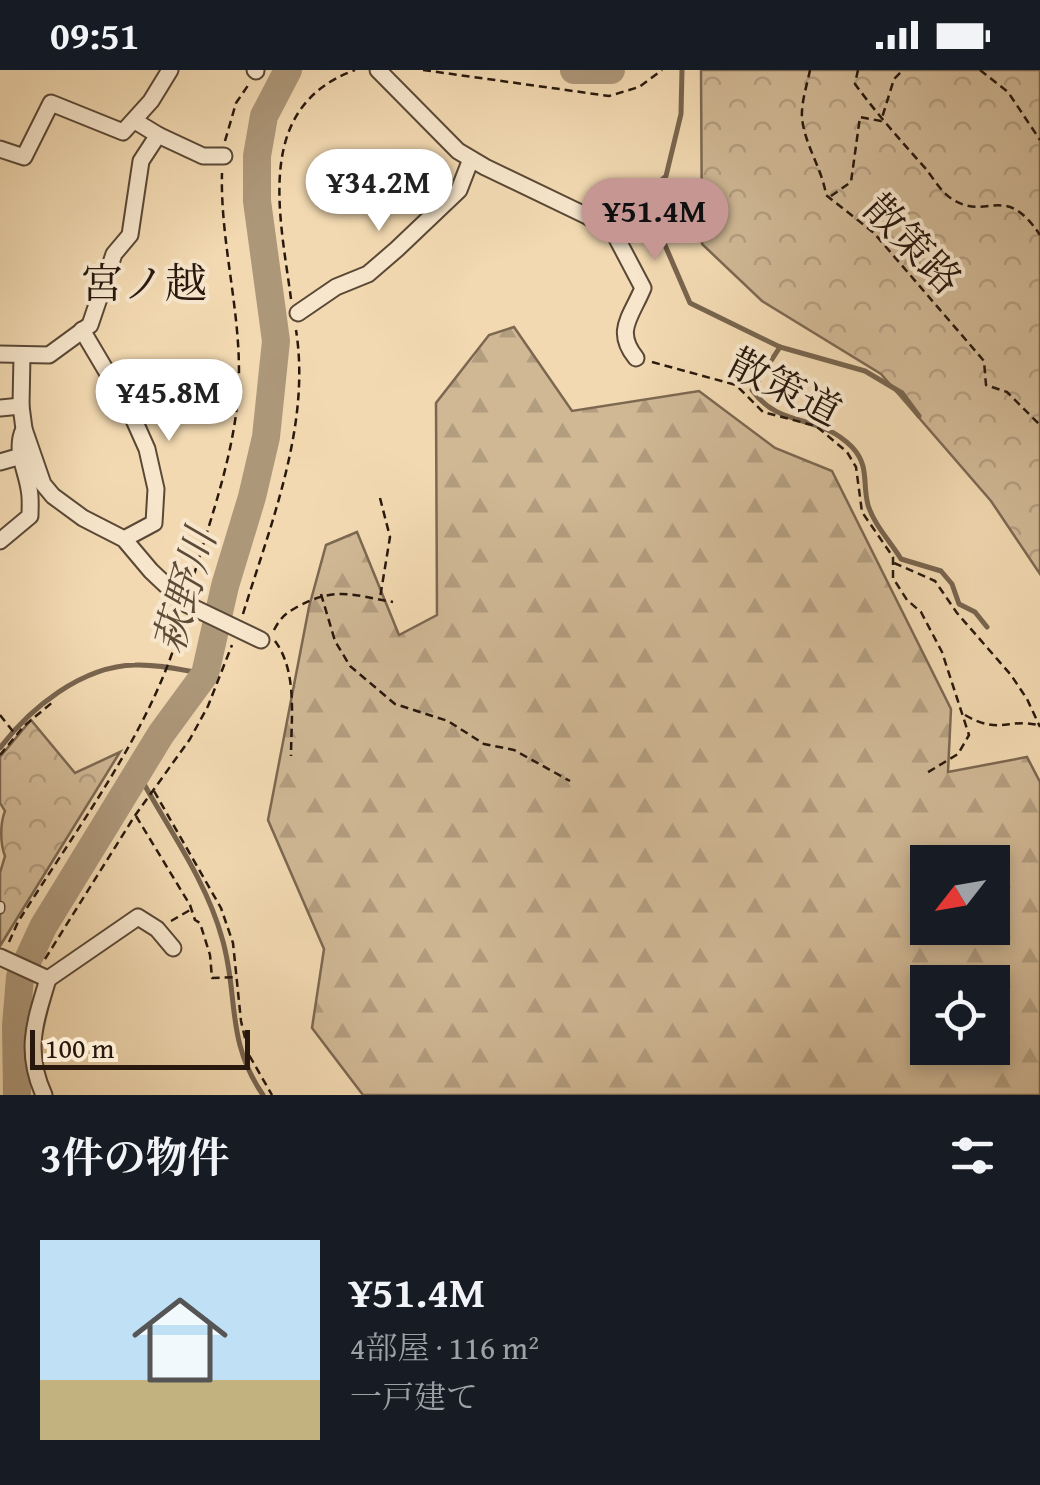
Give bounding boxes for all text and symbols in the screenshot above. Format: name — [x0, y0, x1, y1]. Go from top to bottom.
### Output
text: 09:51 — [50, 7, 140, 63]
pin: ¥34.2M — [298, 149, 460, 234]
text: ¥34.2M — [328, 158, 430, 205]
pin: ¥51.4M — [574, 178, 736, 263]
street label: 散策路 — [850, 180, 976, 307]
text: ¥51.4M — [604, 187, 706, 234]
district label: 宮ノ越 — [81, 252, 207, 313]
street label: 散策道 — [718, 333, 852, 440]
pin: ¥45.8M — [88, 359, 250, 444]
text: ¥45.8M — [118, 368, 220, 415]
water label: 萩野川 — [137, 518, 231, 660]
north arrow — [910, 845, 1010, 945]
map controls — [910, 845, 1010, 1065]
button: locate — [910, 965, 1010, 1065]
scale bar — [30, 1025, 250, 1070]
text: 100 m — [45, 1027, 114, 1068]
text: 3件の物件 — [40, 1126, 230, 1187]
icon: filters — [945, 1128, 1000, 1183]
text: ¥51.4M — [350, 1261, 485, 1322]
icon: home — [120, 1280, 240, 1400]
text: 4部屋 · 116 m² — [350, 1324, 539, 1371]
text: 一戸建て — [350, 1373, 478, 1420]

